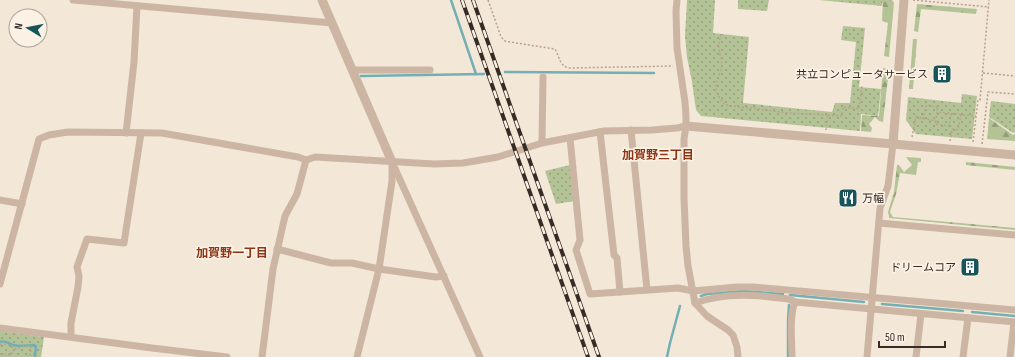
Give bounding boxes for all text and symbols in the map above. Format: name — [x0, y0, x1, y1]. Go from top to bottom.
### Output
north arrow — [8, 8, 48, 48]
text: N — [12, 22, 26, 30]
building icon: 共立コンピュータサービス — [931, 63, 953, 85]
place label: 共立コンピュータサービス — [796, 68, 928, 81]
district label: 加賀野三丁目 — [622, 148, 694, 163]
restaurant icon: 万幅 — [837, 187, 859, 209]
place label: 万幅 — [862, 192, 884, 205]
district label: 加賀野一丁目 — [196, 246, 268, 261]
building icon: ドリームコア — [959, 256, 981, 278]
place label: ドリームコア — [890, 261, 956, 274]
scale bar — [879, 323, 945, 349]
text: 50 m — [885, 330, 905, 345]

